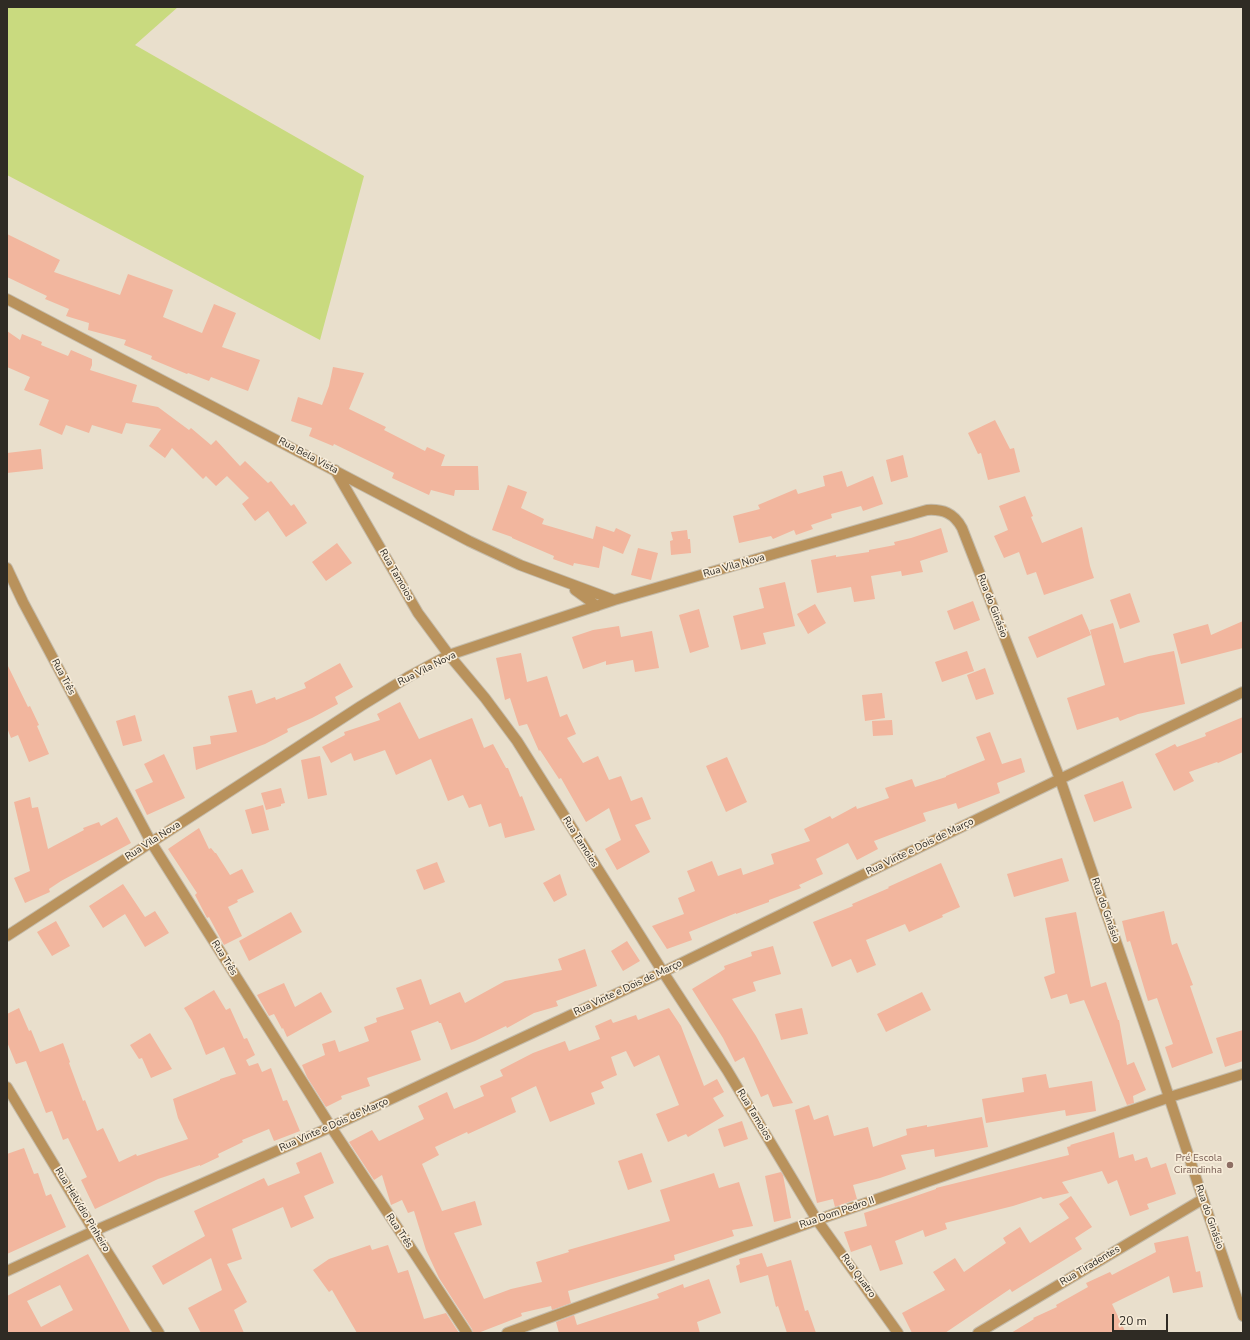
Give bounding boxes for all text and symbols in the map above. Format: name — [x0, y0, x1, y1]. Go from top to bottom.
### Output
street label: Rua Bela Vista — [276, 435, 340, 477]
street label: Rua Tamoios — [376, 547, 416, 603]
street label: Rua Vila Nova — [702, 551, 766, 581]
street label: Rua do Ginásio — [974, 572, 1010, 640]
street label: Rua Vila Nova — [396, 649, 458, 689]
street label: Rua Três — [49, 657, 77, 697]
street label: Rua Tamoios — [560, 814, 600, 870]
street label: Rua Vinte e Dois de Março — [864, 816, 976, 878]
street label: Rua Vila Nova — [123, 819, 183, 863]
street label: Rua do Ginásio — [1088, 876, 1122, 944]
street label: Rua Três — [209, 938, 239, 978]
street label: Rua Vinte e Dois de Março — [572, 958, 684, 1018]
street label: Rua Tamoios — [734, 1087, 774, 1143]
street label: Rua Vinte e Dois de Março — [278, 1095, 390, 1155]
place label: Pré Escola Cirandinha — [1174, 1153, 1222, 1176]
marker: Pré Escola Cirandinha — [1225, 1160, 1235, 1170]
street label: Rua Helvídio Pinheiro — [52, 1166, 112, 1254]
street label: Rua do Ginásio — [1192, 1183, 1226, 1251]
street label: Rua Dom Pedro II — [798, 1195, 876, 1231]
street label: Rua Três — [383, 1211, 415, 1251]
street label: Rua Tiradentes — [1058, 1243, 1122, 1289]
street label: Rua Quatro — [838, 1252, 878, 1300]
scale bar — [1114, 1306, 1170, 1332]
text: 20 m — [1119, 1313, 1147, 1329]

